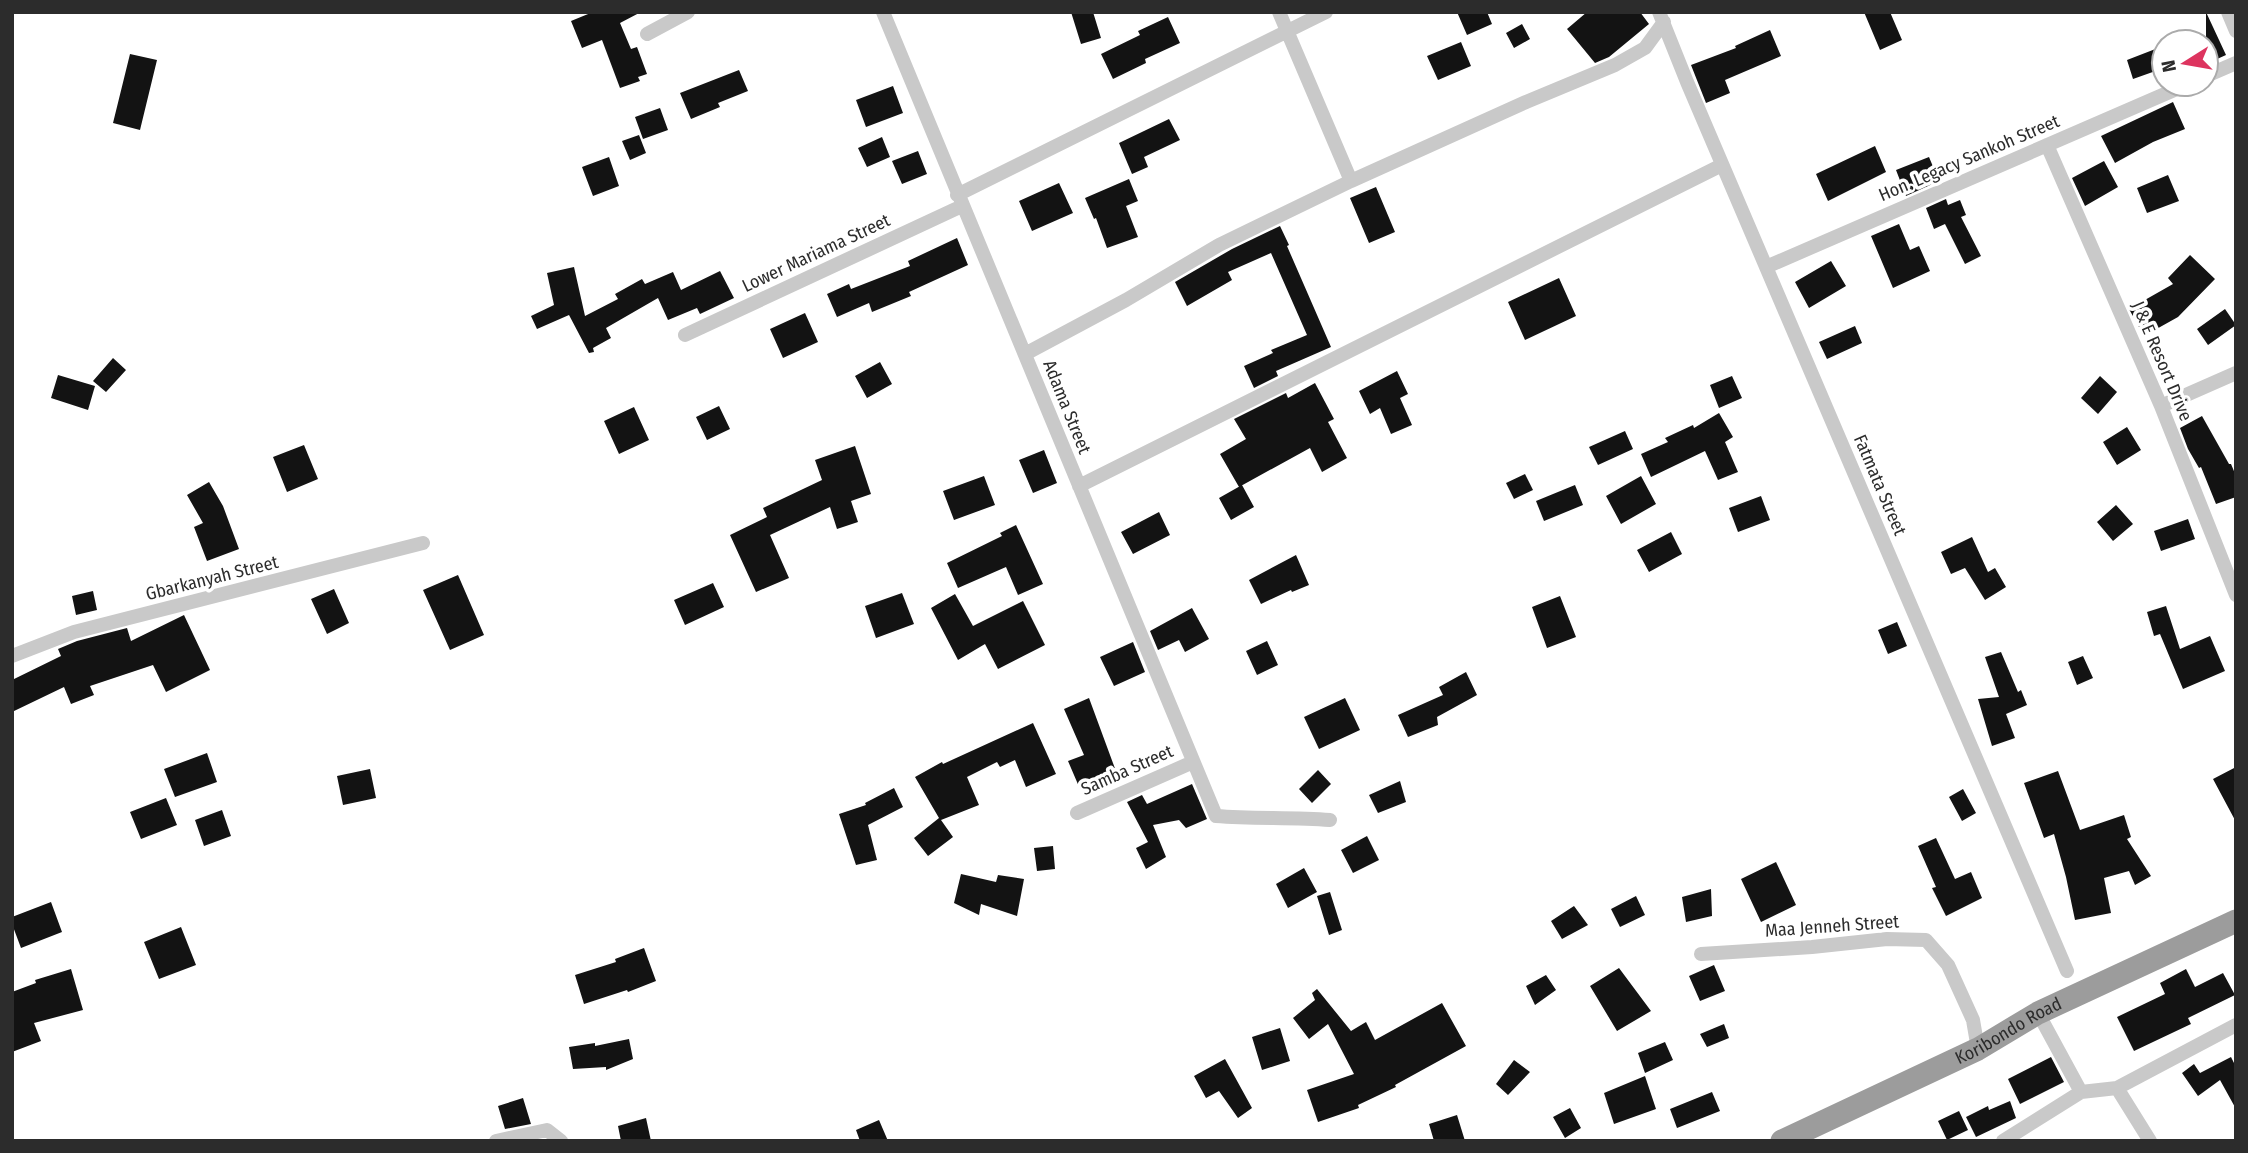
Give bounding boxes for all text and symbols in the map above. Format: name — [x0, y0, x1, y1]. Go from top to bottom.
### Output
north arrow — [2150, 28, 2220, 98]
text: N — [2156, 58, 2181, 74]
street label: Hon. Legacy Sankoh Street — [1875, 110, 2063, 206]
street label: Lower Mariama Street — [739, 209, 894, 297]
street label: J & E Resort Drive — [2127, 298, 2197, 424]
street label: Adama Street — [1038, 357, 1096, 457]
street label: Fatmata Street — [1849, 431, 1911, 539]
street label: Gbarkanyah Street — [144, 551, 281, 605]
street label: Samba Street — [1078, 740, 1176, 800]
street label: Maa Jenneh Street — [1764, 910, 1900, 942]
street label: Koribondo Road — [1952, 993, 2065, 1069]

